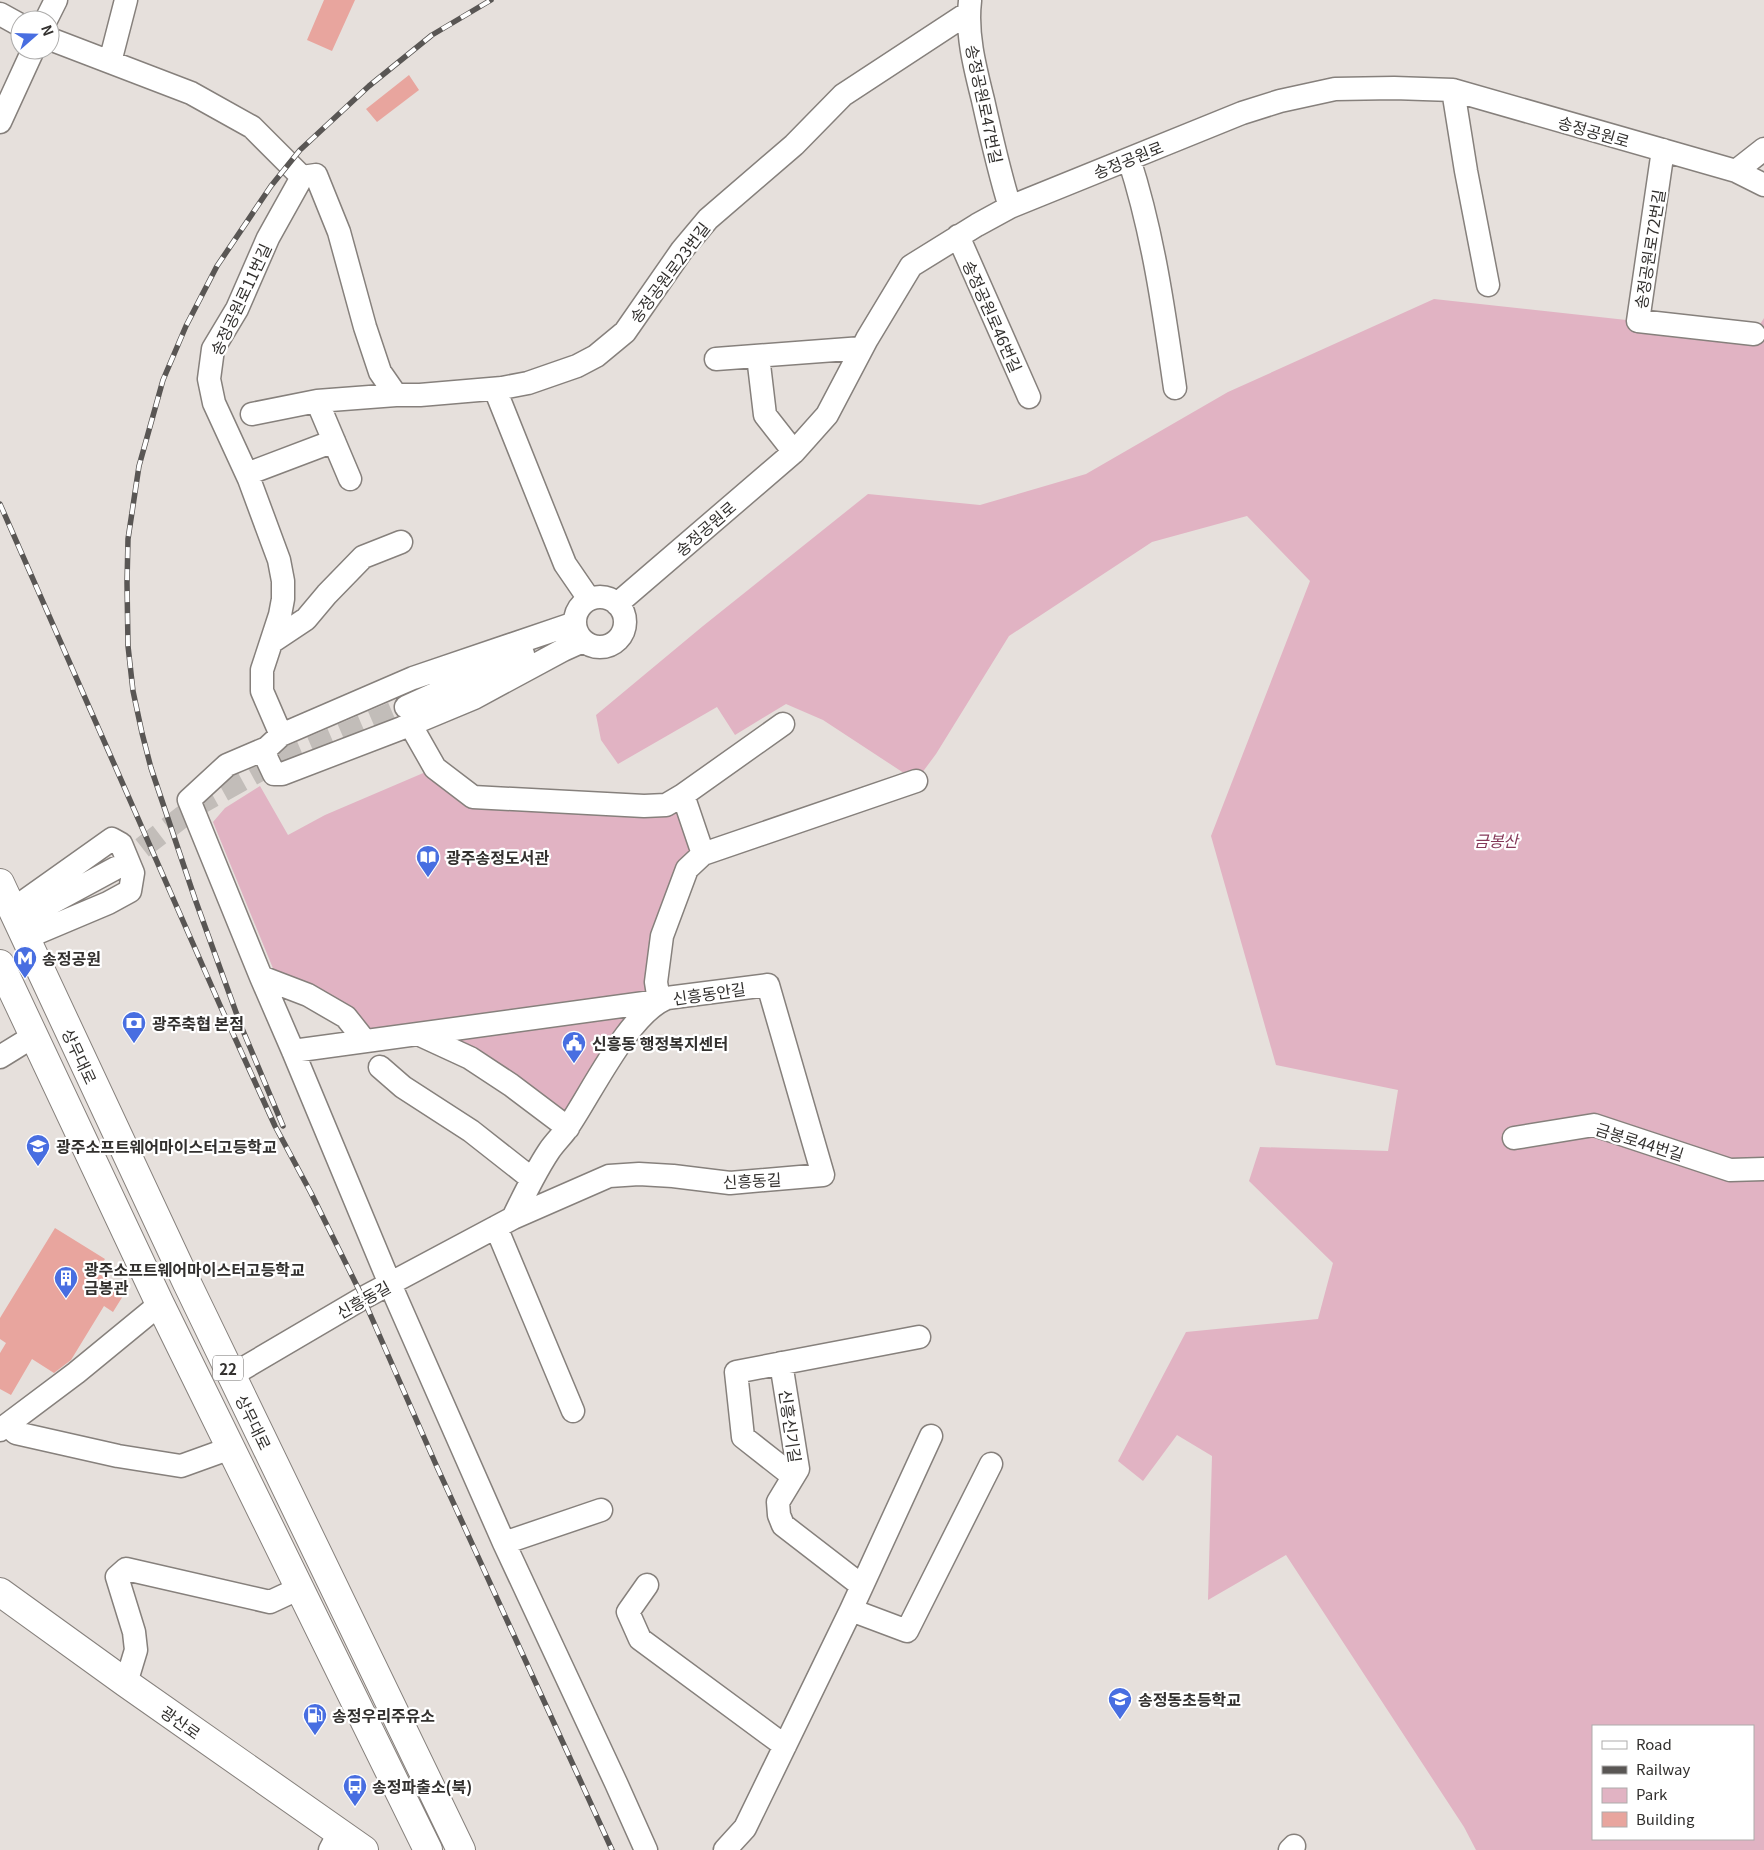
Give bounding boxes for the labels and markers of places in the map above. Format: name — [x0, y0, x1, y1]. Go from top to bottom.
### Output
library icon: 광주송정도서관 — [415, 844, 441, 878]
place label: 광주송정도서관 — [446, 845, 549, 869]
metro station icon: 송정공원 — [12, 945, 38, 979]
place label: 송정공원 — [42, 946, 101, 970]
bank icon: 광주축협 본점 — [121, 1010, 147, 1044]
place label: 광주축협 본점 — [152, 1011, 244, 1035]
public building icon: 신흥동 행정복지센터 — [561, 1030, 587, 1064]
place label: 신흥동 행정복지센터 — [592, 1031, 728, 1055]
school or university icon: 광주소프트웨어마이스터고등학교 — [25, 1133, 51, 1167]
place label: 광주소프트웨어마이스터고등학교 — [56, 1134, 277, 1158]
place label: 광주소프트웨어마이스터고등학교 금봉관 — [84, 1257, 305, 1299]
building icon: 광주소프트웨어마이스터고등학교 금봉관 — [53, 1265, 79, 1299]
school or university icon: 송정동초등학교 — [1107, 1686, 1133, 1720]
place label: 송정동초등학교 — [1138, 1687, 1241, 1711]
fuel station icon: 송정우리주유소 — [302, 1702, 328, 1736]
place label: 송정우리주유소 — [332, 1703, 435, 1727]
bus stop icon: 송정파출소(북) — [342, 1773, 368, 1807]
place label: 송정파출소(북) — [372, 1774, 472, 1798]

